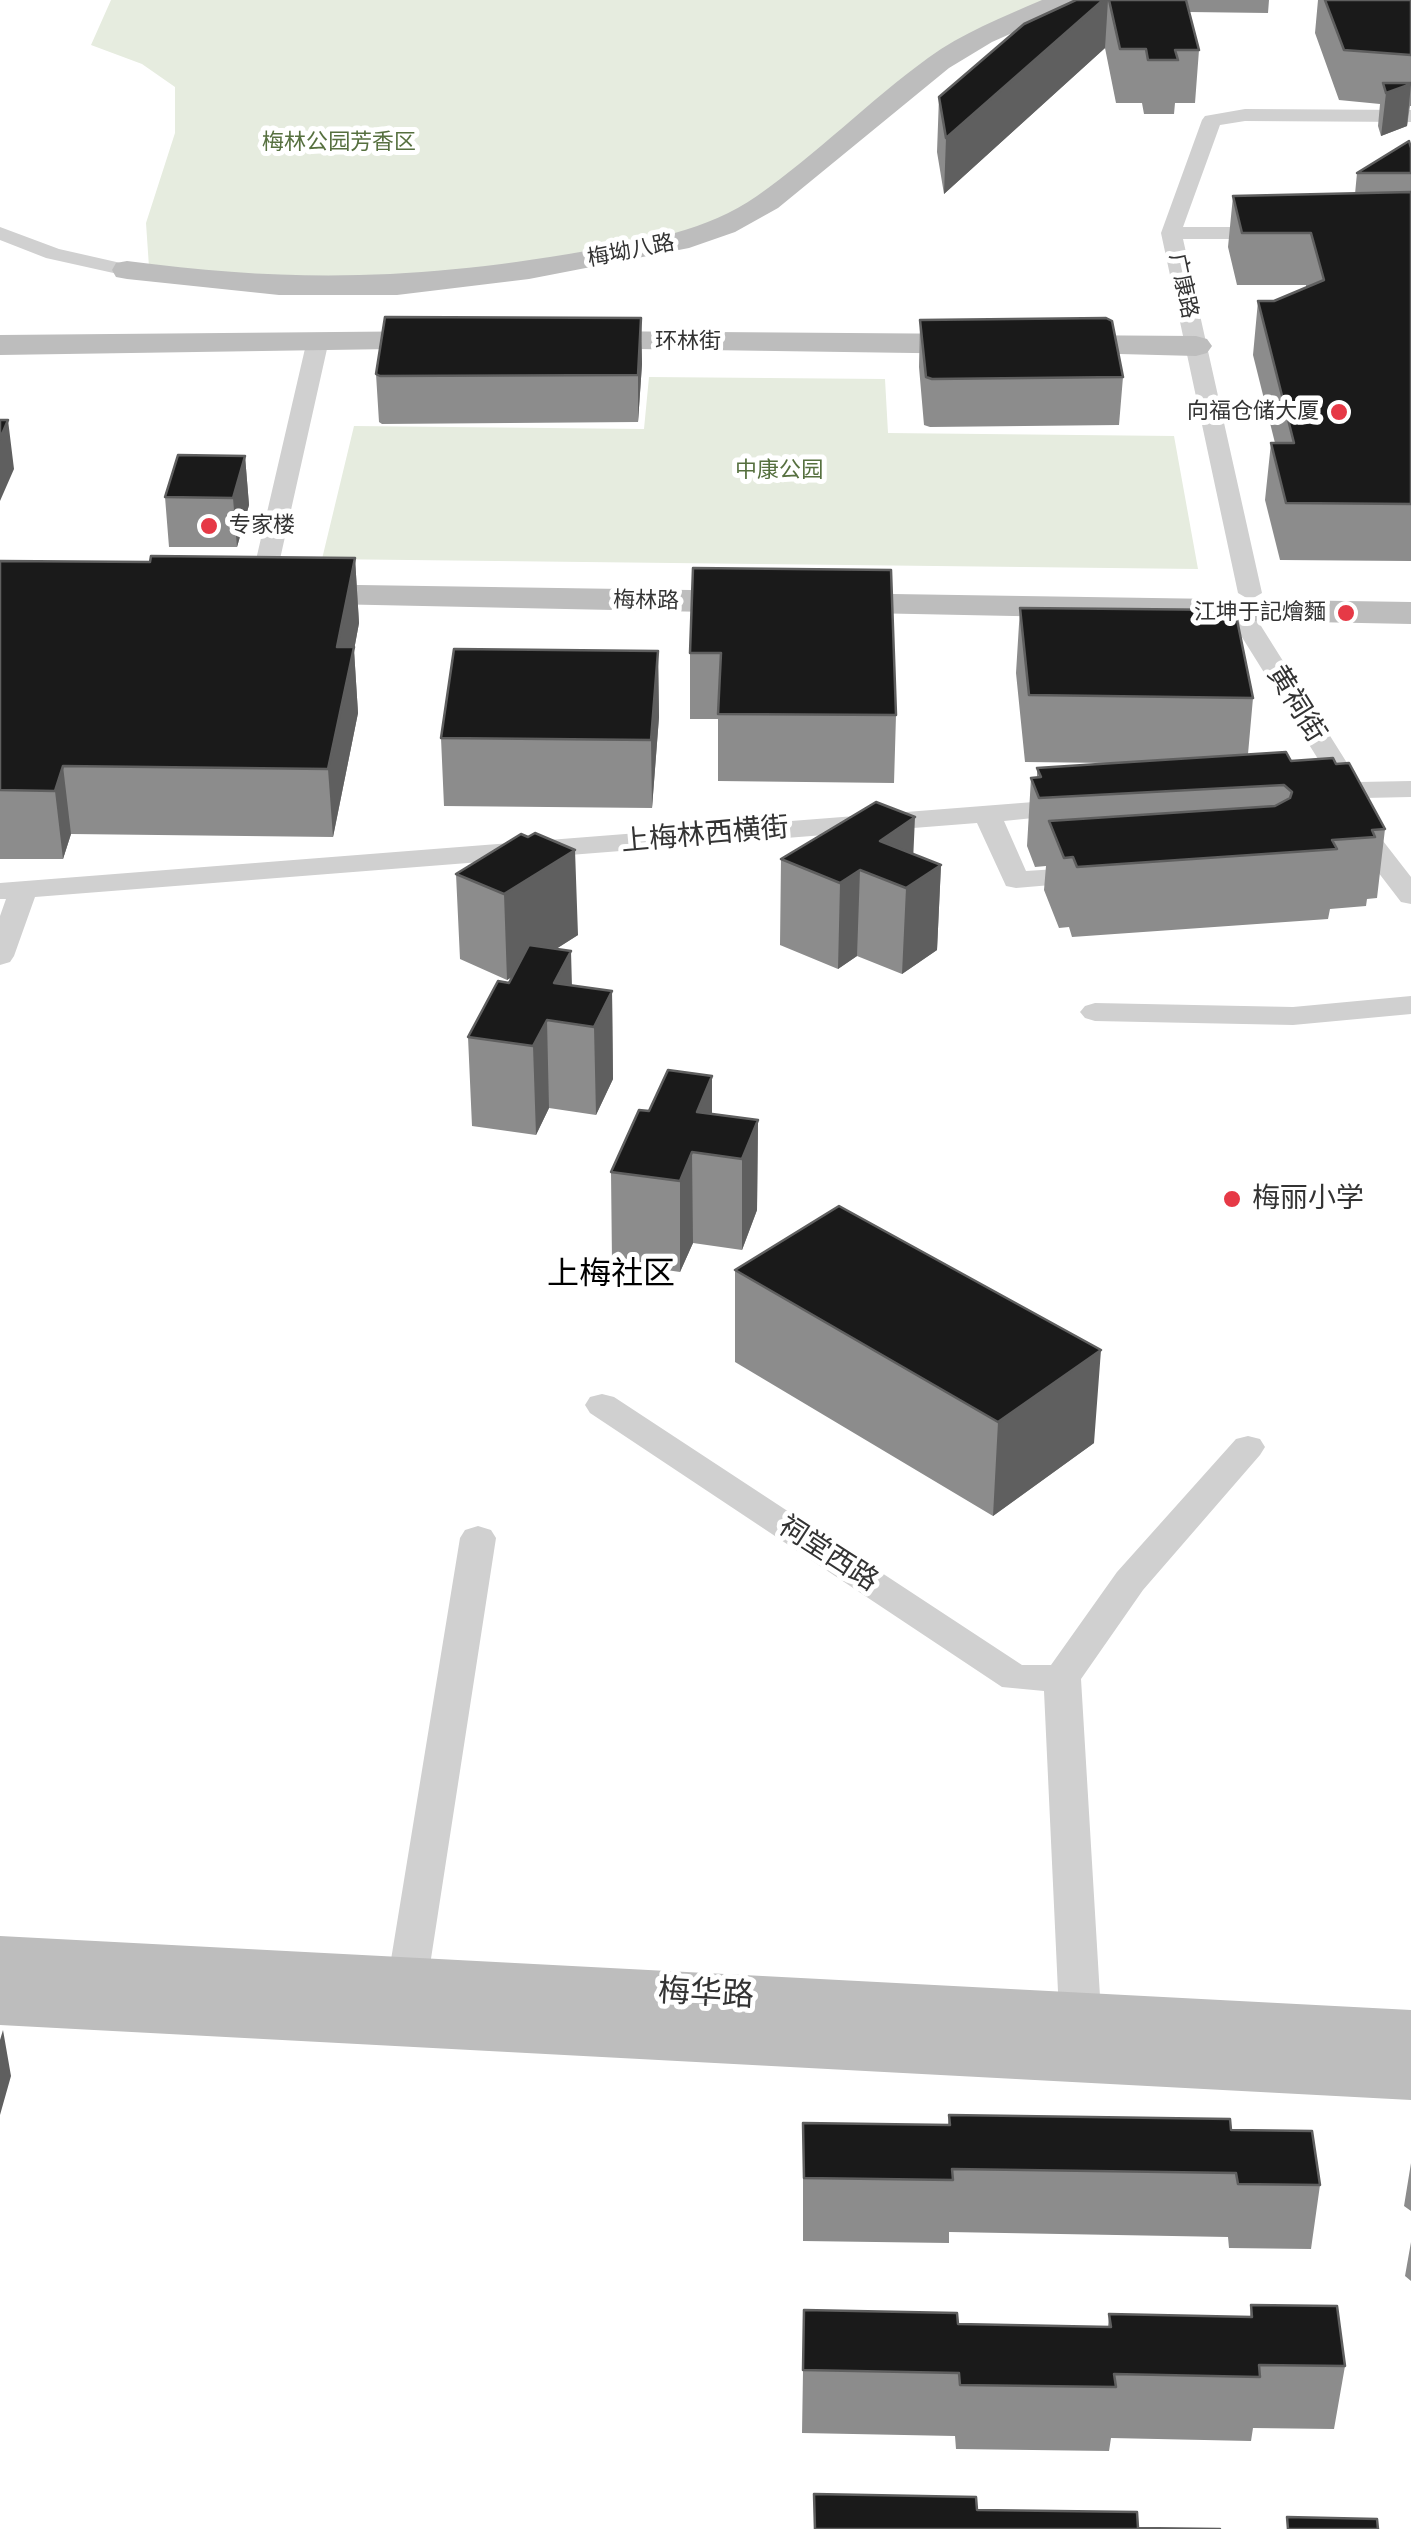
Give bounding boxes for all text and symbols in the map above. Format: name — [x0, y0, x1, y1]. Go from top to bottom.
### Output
park label: 梅林公园芳香区 — [262, 130, 416, 156]
street label: 梅坳八路 — [585, 230, 677, 272]
street label: 广康路 — [1163, 251, 1203, 321]
street label: 环林街 — [655, 329, 721, 355]
place label: 向福仓储大厦 — [1187, 399, 1319, 425]
marker: 向福仓储大厦 — [1328, 401, 1350, 423]
park label: 中康公园 — [735, 458, 823, 484]
place label: 专家楼 — [229, 513, 295, 539]
marker: 专家楼 — [198, 515, 220, 537]
street label: 梅林路 — [613, 587, 679, 615]
place label: 江坤于記燴麵 — [1194, 600, 1326, 626]
marker: 江坤于記燴麵 — [1335, 602, 1357, 624]
street label: 黄祠街 — [1259, 659, 1333, 749]
street label: 上梅林西横街 — [620, 811, 790, 859]
place label: 梅丽小学 — [1252, 1182, 1364, 1216]
marker: 梅丽小学 — [1221, 1188, 1243, 1210]
district label: 上梅社区 — [547, 1256, 675, 1294]
street label: 祠堂西路 — [772, 1509, 884, 1599]
street label: 梅华路 — [657, 1972, 755, 2016]

